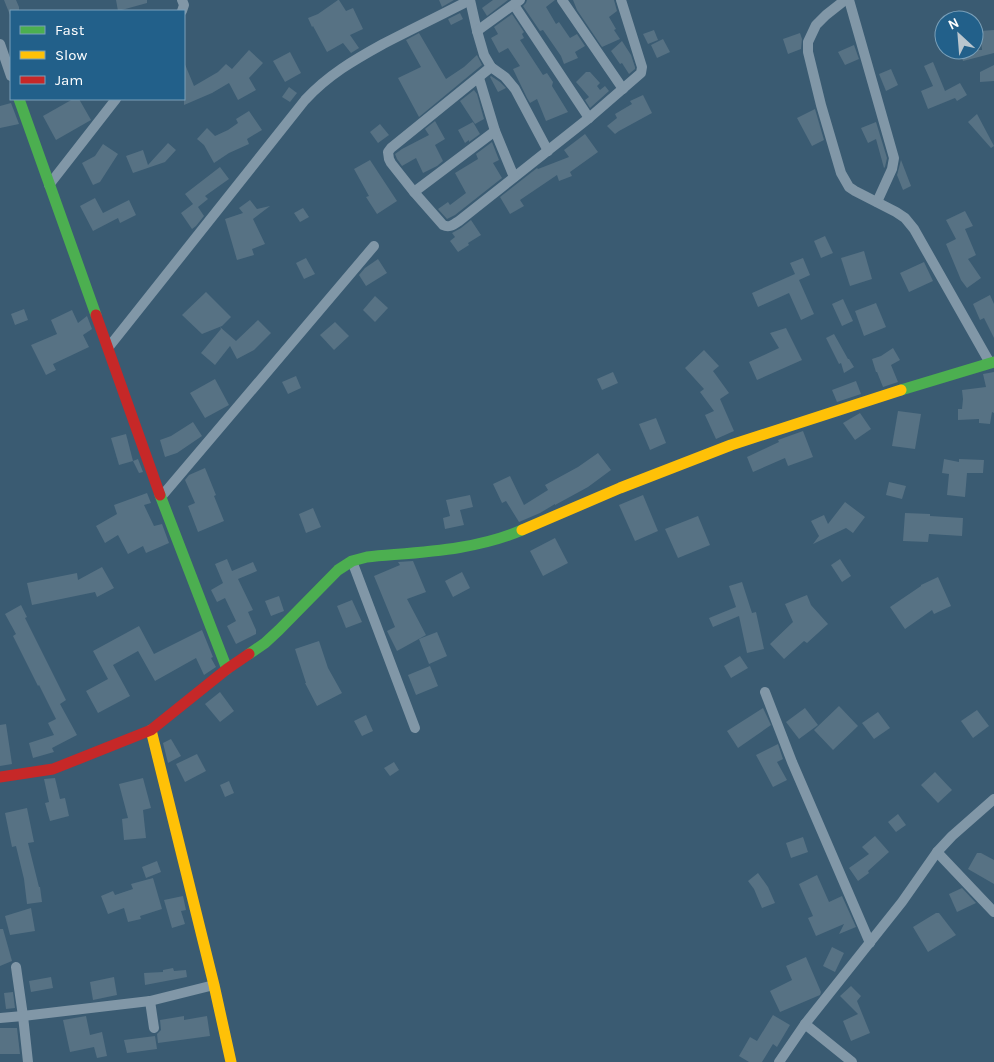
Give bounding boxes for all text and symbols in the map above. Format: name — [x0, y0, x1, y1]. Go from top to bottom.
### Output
legend — [10, 10, 185, 100]
north arrow — [934, 10, 984, 60]
text: N — [945, 14, 962, 34]
text: Fast — [55, 21, 85, 39]
text: Slow — [55, 46, 87, 64]
text: Jam — [55, 71, 83, 89]

